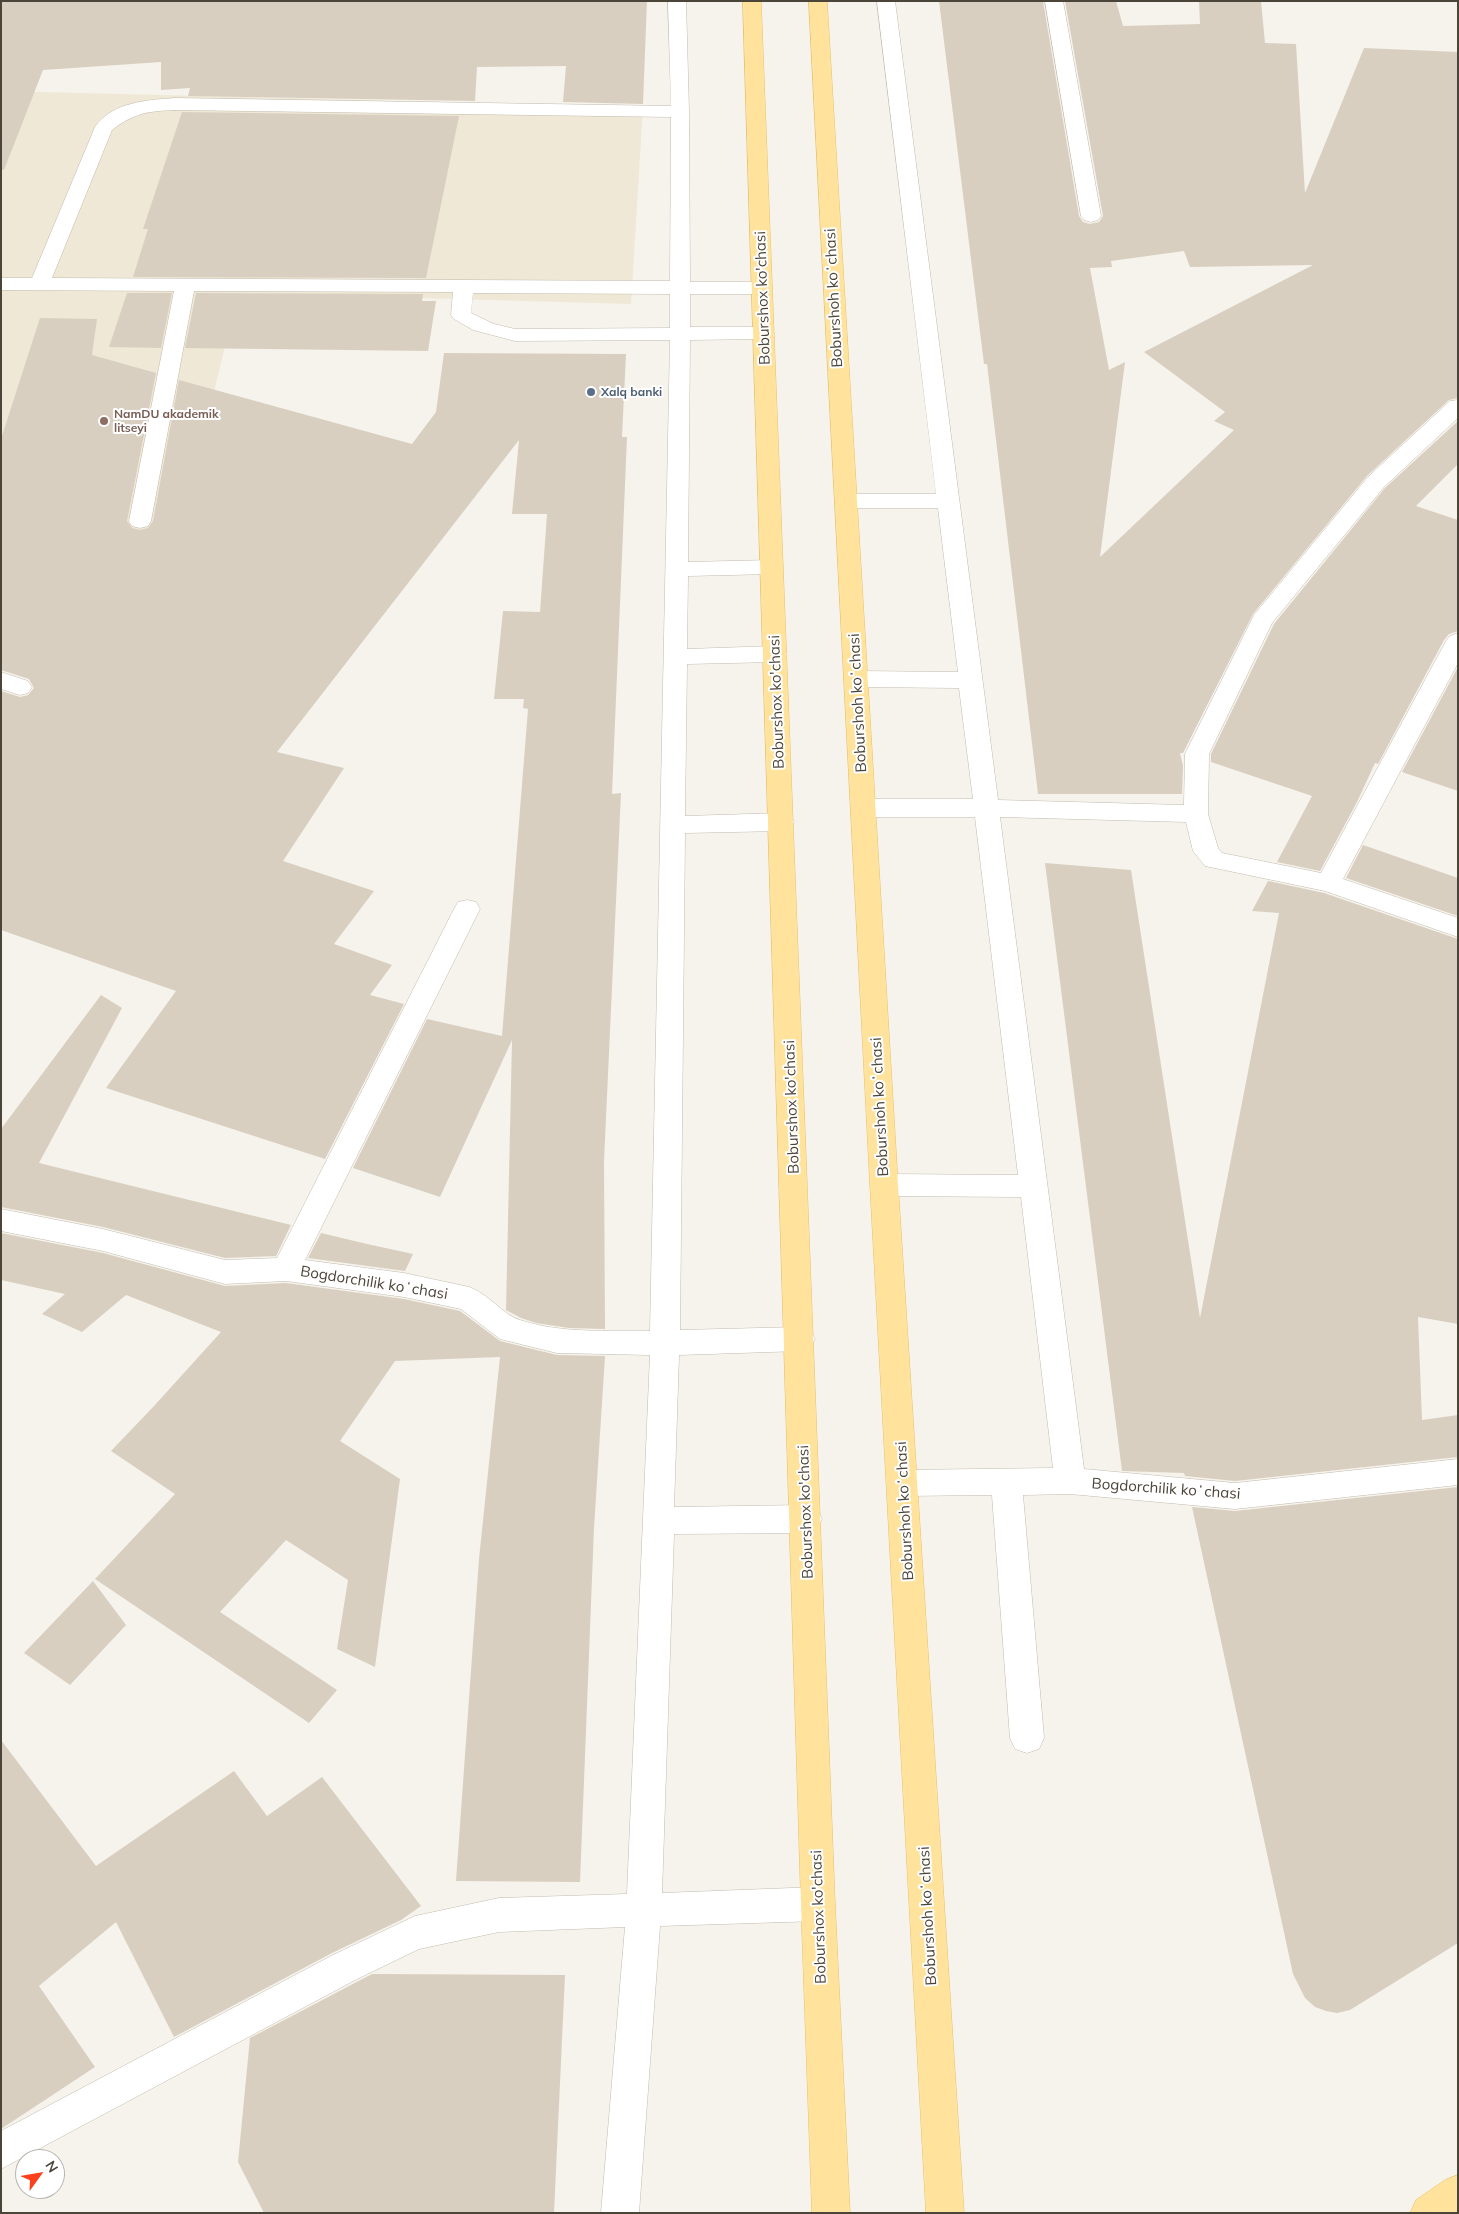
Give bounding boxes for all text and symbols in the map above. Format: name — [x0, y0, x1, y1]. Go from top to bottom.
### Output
street label: Boburshoh koʻchasi — [821, 228, 847, 368]
street label: Boburshox ko'chasi — [752, 231, 774, 365]
place label: Xalq banki — [601, 385, 662, 399]
marker: Xalq banki — [585, 386, 597, 398]
place label: NamDU akademik litseyi — [114, 407, 219, 435]
marker: NamDU akademik litseyi — [98, 415, 110, 427]
street label: Boburshoh koʻchasi — [845, 633, 871, 773]
street label: Boburshox ko'chasi — [766, 635, 788, 769]
street label: Boburshoh koʻchasi — [867, 1037, 893, 1177]
street label: Boburshox ko'chasi — [781, 1040, 803, 1174]
street label: Bogdorchilik koʻchasi — [299, 1262, 449, 1304]
street label: Boburshoh koʻchasi — [892, 1441, 918, 1581]
street label: Boburshox ko'chasi — [795, 1445, 817, 1579]
street label: Bogdorchilik koʻchasi — [1091, 1475, 1241, 1503]
street label: Boburshoh koʻchasi — [915, 1846, 941, 1986]
street label: Boburshox ko'chasi — [808, 1850, 830, 1984]
north arrow — [15, 2149, 65, 2199]
text: N — [41, 2157, 62, 2176]

